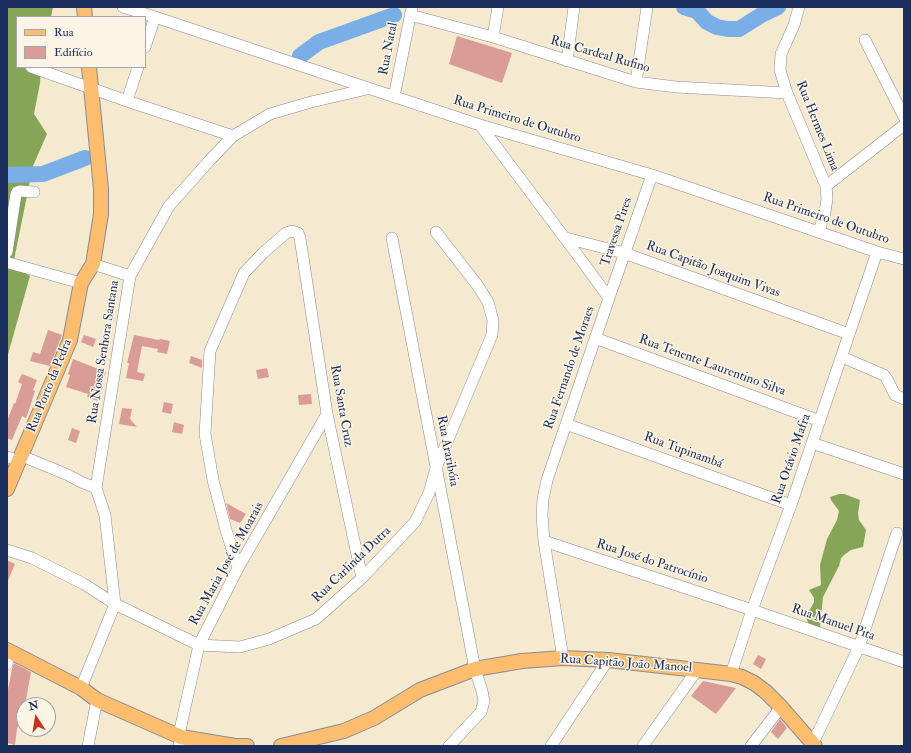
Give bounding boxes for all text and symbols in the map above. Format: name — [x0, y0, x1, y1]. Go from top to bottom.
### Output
legend — [16, 16, 146, 68]
street label: Rua Natal — [376, 21, 402, 77]
text: Rua — [54, 25, 74, 40]
street label: Rua Cardeal Rufino — [548, 33, 652, 77]
text: Edifício — [54, 45, 93, 60]
street label: Rua Hermes Lima — [792, 79, 842, 173]
street label: Rua Primeiro de Outubro — [451, 93, 583, 147]
street label: Rua Primeiro de Outubro — [761, 190, 891, 248]
street label: Travessa Pires — [598, 195, 636, 269]
street label: Rua Capitão Joaquim Vivas — [644, 238, 782, 302]
street label: Rua Nossa Senhora Santana — [85, 279, 123, 425]
street label: Rua Fernando de Moraes — [542, 304, 598, 432]
street label: Rua Tenente Laurentino Silva — [636, 332, 788, 400]
street label: Rua Porto da Pedra — [24, 337, 76, 435]
street label: Rua Santa Cruz — [326, 364, 356, 448]
street label: Rua Otávio Mafra — [769, 412, 815, 506]
street label: Rua Araribóia — [432, 414, 462, 488]
street label: Rua Tupinambá — [641, 430, 725, 472]
street label: Rua Maria José de Moarais — [187, 500, 267, 628]
street label: Rua Carlinda Dutra — [309, 524, 395, 606]
street label: Rua José do Patrocínio — [594, 537, 710, 587]
street label: Rua Manuel Pita — [789, 601, 877, 645]
street label: Rua Capitão João Manoel — [559, 652, 693, 676]
north arrow — [16, 697, 56, 737]
text: N — [27, 698, 40, 713]

